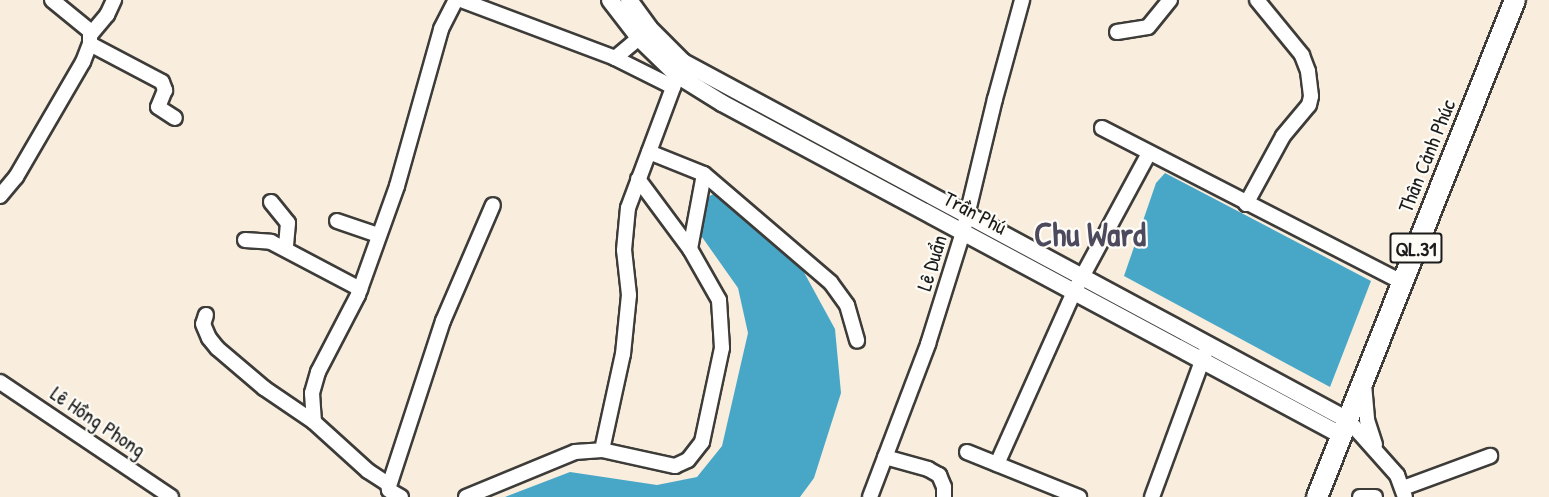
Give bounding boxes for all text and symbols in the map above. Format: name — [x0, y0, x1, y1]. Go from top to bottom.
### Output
street label: Thân Cảnh Phúc — [1393, 96, 1461, 216]
street label: Trần Phú — [939, 186, 1011, 240]
district label: Chu Ward — [1034, 215, 1146, 255]
road number: QL.31 — [1389, 231, 1443, 265]
street label: Lê Duẩn — [912, 232, 952, 294]
street label: Lê Hồng Phong — [46, 381, 150, 463]

